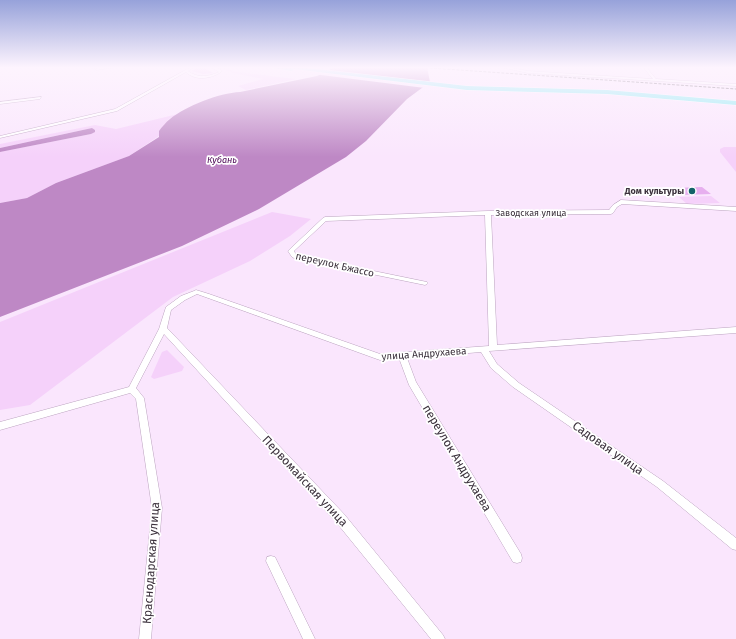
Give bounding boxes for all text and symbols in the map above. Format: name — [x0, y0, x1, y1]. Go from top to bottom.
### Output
water label: Кубань — [207, 155, 237, 165]
place label: Дом культуры — [624, 186, 684, 196]
marker: Дом культуры — [687, 186, 697, 196]
street label: Заводская улица — [496, 208, 567, 218]
street label: переулок Бжассо — [294, 250, 375, 280]
street label: улица Андрухаева — [381, 345, 467, 363]
street label: переулок Андрухаева — [420, 402, 494, 514]
street label: Садовая улица — [570, 418, 646, 478]
street label: Первомайская улица — [259, 433, 351, 529]
street label: Краснодарская улица — [140, 502, 162, 624]

